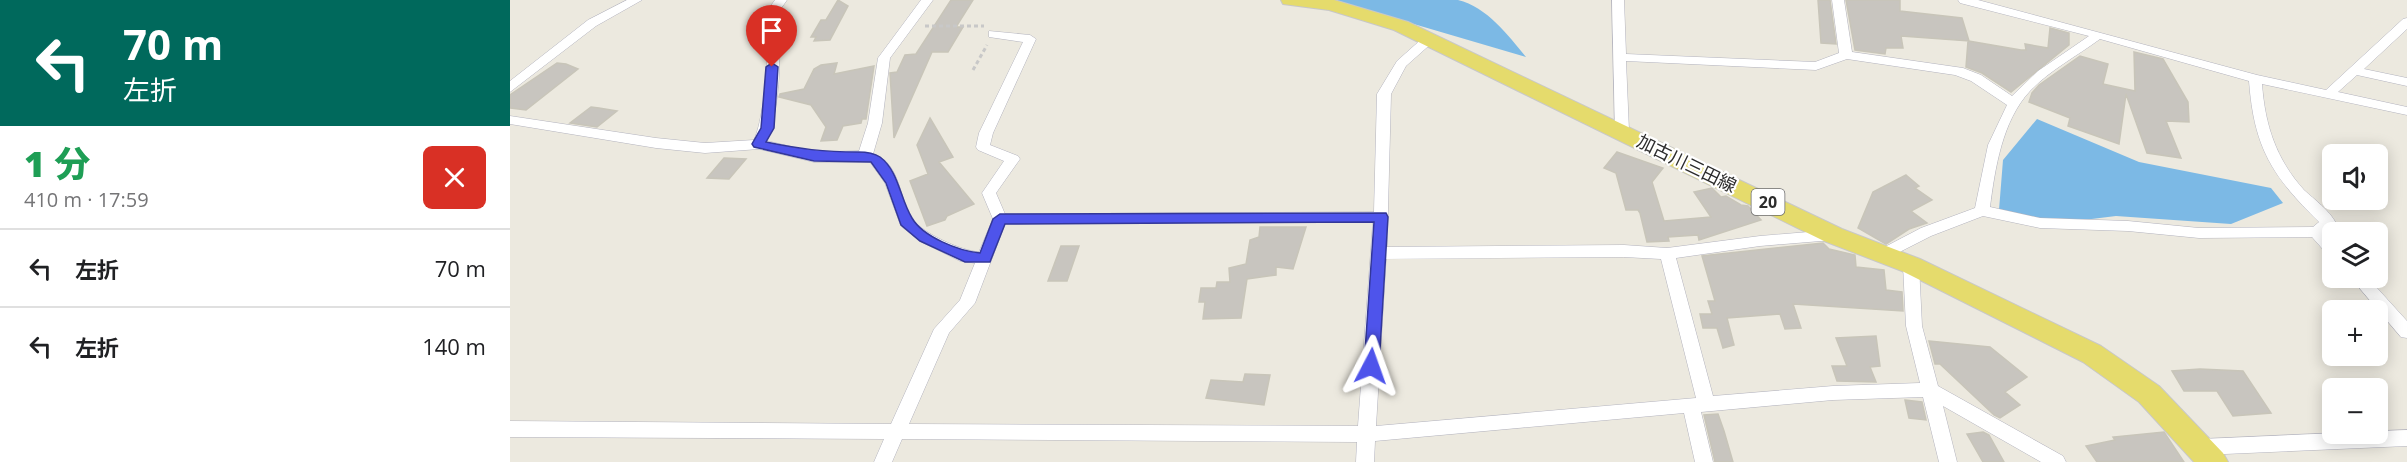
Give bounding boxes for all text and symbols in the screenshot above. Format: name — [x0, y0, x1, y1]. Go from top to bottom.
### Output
pin — [746, 5, 797, 67]
icon: arrive — [755, 14, 788, 47]
text: 70 m — [123, 15, 223, 72]
icon: left — [24, 24, 102, 102]
text: 左折 — [123, 71, 177, 108]
street label: 加古川三田線 — [1633, 129, 1741, 197]
text: 1 分 — [24, 139, 90, 188]
map controls — [2322, 144, 2388, 444]
button: sound — [2322, 144, 2388, 210]
button: close — [423, 146, 486, 209]
text: 410 m · 17:59 — [24, 186, 149, 213]
road number: 20 — [1752, 189, 1784, 215]
button: layers — [2322, 222, 2388, 288]
icon: left — [24, 252, 57, 285]
text: 70 m — [435, 253, 486, 283]
text: 左折 — [75, 254, 119, 284]
button: + — [2322, 300, 2388, 366]
icon: left — [24, 330, 57, 363]
text: 140 m — [422, 331, 486, 361]
text: 左折 — [75, 332, 119, 362]
position arrow — [1339, 334, 1403, 398]
button: − — [2322, 378, 2388, 444]

